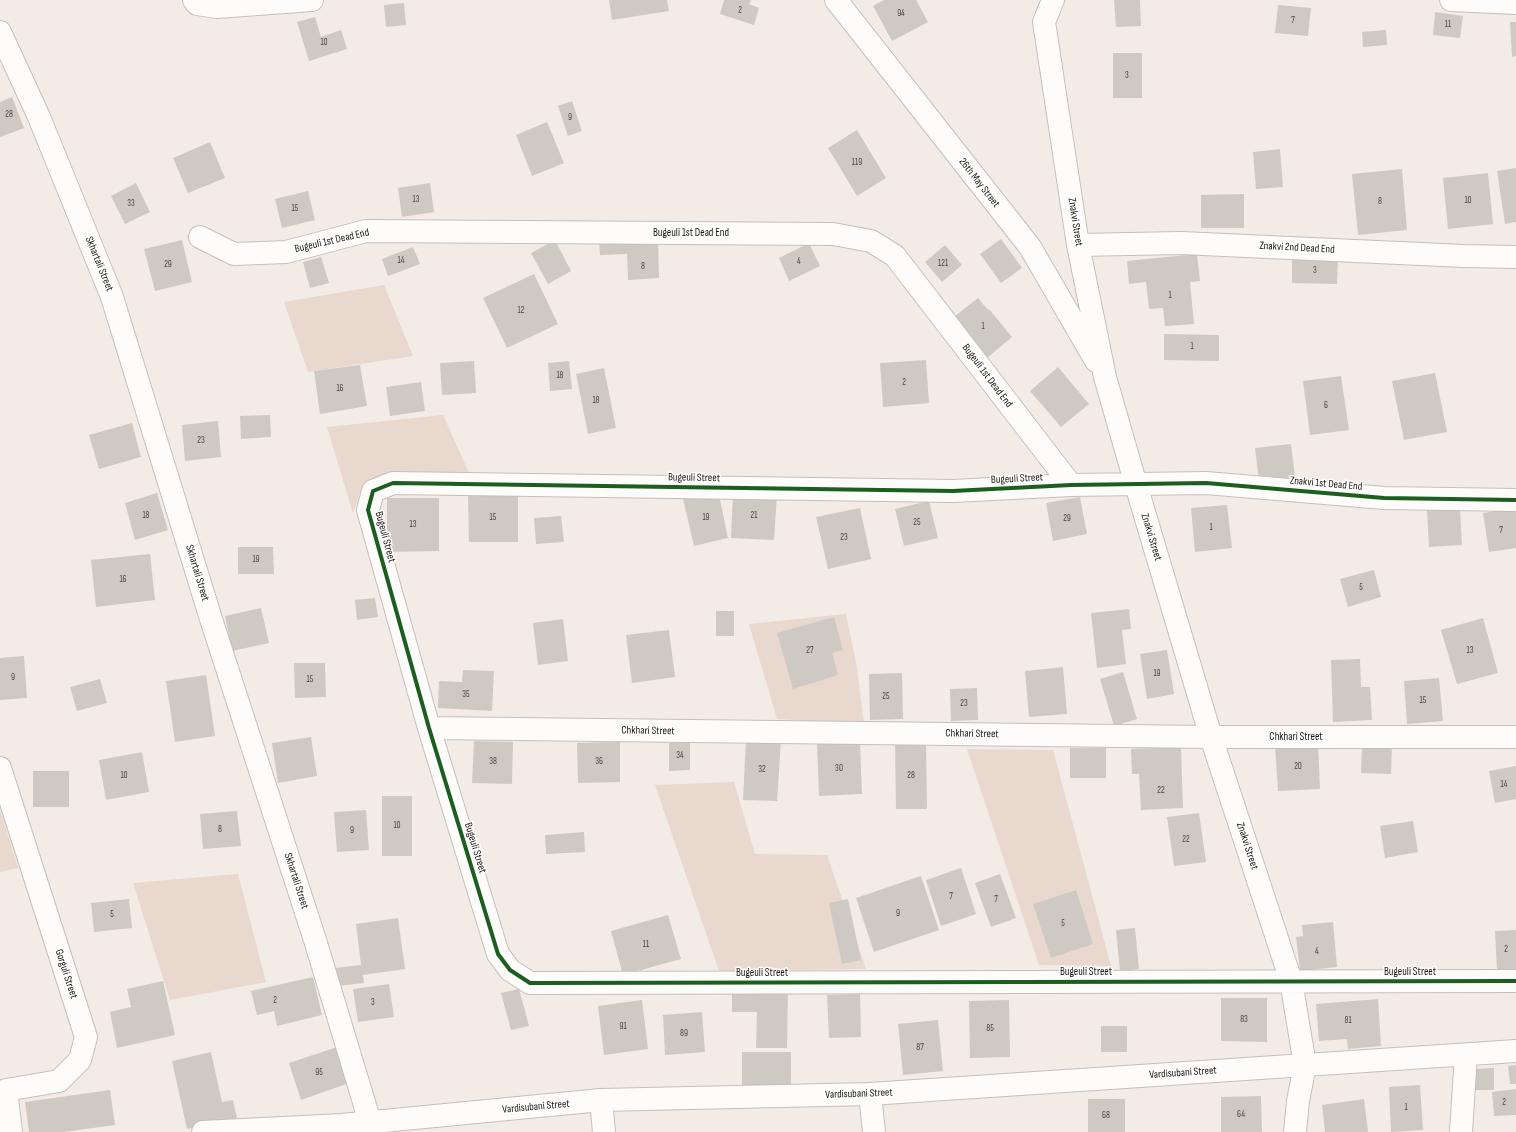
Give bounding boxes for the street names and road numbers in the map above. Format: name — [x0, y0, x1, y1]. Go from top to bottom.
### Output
street label: 26th May Street — [956, 156, 1002, 210]
street label: Znakvi Street — [1065, 197, 1085, 247]
street label: Bugeuli 1st Dead End — [293, 226, 371, 256]
street label: Bugeuli 1st Dead End — [653, 226, 729, 240]
street label: Skhartali Street — [82, 235, 116, 293]
street label: Znakvi 2nd Dead End — [1259, 239, 1335, 257]
street label: Bugeuli 1st Dead End — [959, 342, 1015, 410]
street label: Bugeuli Street — [668, 471, 720, 485]
street label: Bugeuli Street — [991, 471, 1043, 487]
street label: Znakvi 1st Dead End — [1289, 474, 1363, 494]
street label: Bugeuli Street — [372, 510, 398, 564]
street label: Znakvi Street — [1138, 512, 1164, 562]
street label: Skhartali Street — [182, 543, 212, 603]
street label: Chkhari Street — [621, 724, 675, 738]
street label: Chkhari Street — [945, 727, 999, 741]
street label: Chkhari Street — [1269, 730, 1323, 744]
street label: Bugeuli Street — [461, 821, 489, 875]
street label: Znakvi Street — [1233, 821, 1261, 871]
street label: Skhartali Street — [281, 851, 311, 911]
street label: Gorguli Street — [52, 948, 80, 1000]
street label: Bugeuli Street — [1060, 965, 1112, 979]
street label: Bugeuli Street — [1384, 965, 1436, 979]
street label: Bugeuli Street — [736, 966, 788, 980]
street label: Vardisubani Street — [1149, 1064, 1217, 1082]
street label: Vardisubani Street — [825, 1086, 893, 1102]
street label: Vardisubani Street — [502, 1097, 570, 1117]

